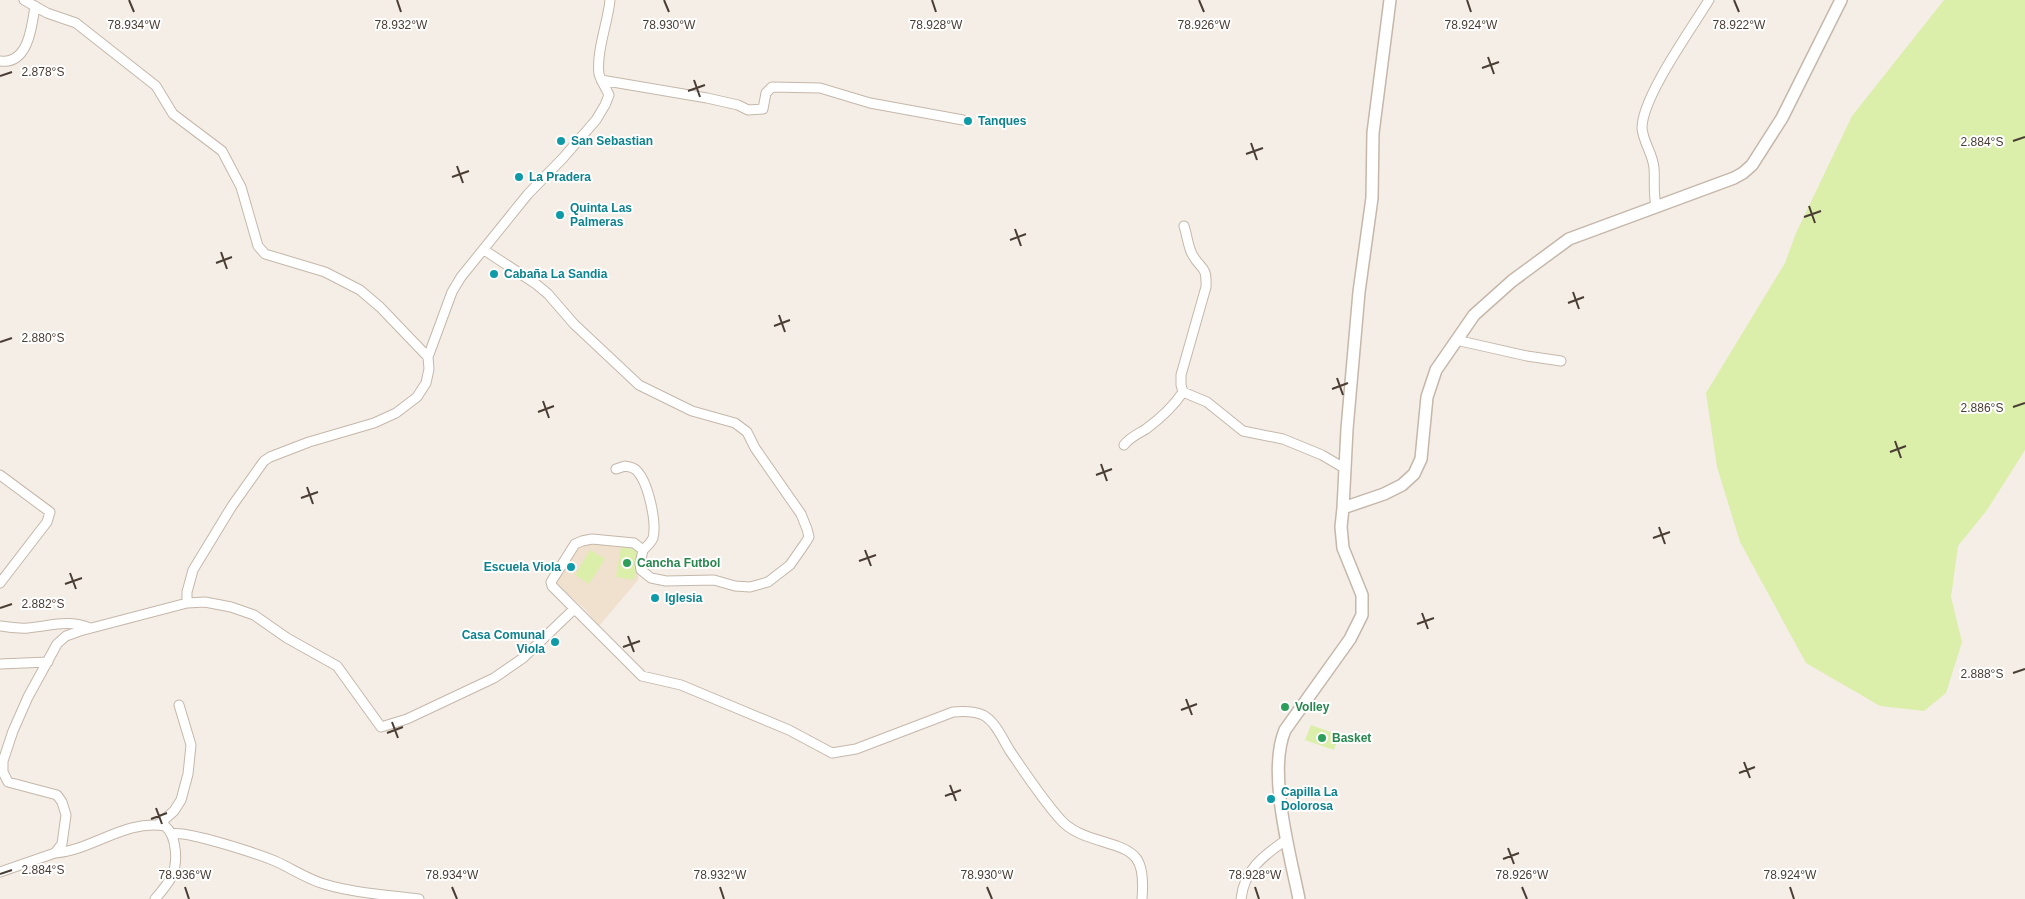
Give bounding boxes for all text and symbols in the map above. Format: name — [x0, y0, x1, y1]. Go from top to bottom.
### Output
text: 78.934°W — [108, 18, 161, 32]
text: 78.932°W — [375, 18, 428, 32]
text: 78.930°W — [643, 18, 696, 32]
text: 78.928°W — [910, 18, 963, 32]
text: 78.926°W — [1178, 18, 1231, 32]
text: 78.924°W — [1445, 18, 1498, 32]
text: 78.922°W — [1713, 18, 1766, 32]
text: 2.878°S — [22, 65, 64, 79]
place label: Tanques — [978, 114, 1027, 128]
marker: Tanques — [962, 115, 974, 127]
place label: San Sebastian — [571, 134, 653, 148]
marker: San Sebastian — [555, 135, 567, 147]
text: 2.884°S — [1961, 135, 2003, 149]
place label: La Pradera — [529, 170, 591, 184]
marker: La Pradera — [513, 171, 525, 183]
place label: Quinta Las Palmeras — [570, 201, 632, 229]
marker: Quinta Las Palmeras — [554, 209, 566, 221]
place label: Cabaña La Sandia — [504, 267, 608, 281]
marker: Cabaña La Sandia — [488, 268, 500, 280]
text: 2.880°S — [22, 331, 64, 345]
text: 2.886°S — [1961, 401, 2003, 415]
place label: Cancha Futbol — [637, 556, 720, 570]
marker: Cancha Futbol — [621, 557, 633, 569]
place label: Escuela Viola — [484, 560, 561, 574]
marker: Escuela Viola — [565, 561, 577, 573]
place label: Iglesia — [665, 591, 703, 605]
marker: Iglesia — [649, 592, 661, 604]
text: 2.882°S — [22, 597, 64, 611]
place label: Casa Comunal Viola — [462, 628, 545, 656]
marker: Casa Comunal Viola — [549, 636, 561, 648]
text: 2.888°S — [1961, 667, 2003, 681]
place label: Volley — [1295, 700, 1330, 714]
marker: Volley — [1279, 701, 1291, 713]
place label: Basket — [1332, 731, 1371, 745]
marker: Basket — [1316, 732, 1328, 744]
place label: Capilla La Dolorosa — [1281, 785, 1338, 813]
marker: Capilla La Dolorosa — [1265, 793, 1277, 805]
text: 2.884°S — [22, 863, 64, 877]
text: 78.936°W — [159, 868, 212, 882]
text: 78.934°W — [426, 868, 479, 882]
text: 78.932°W — [694, 868, 747, 882]
text: 78.930°W — [961, 868, 1014, 882]
text: 78.928°W — [1229, 868, 1282, 882]
text: 78.926°W — [1496, 868, 1549, 882]
text: 78.924°W — [1764, 868, 1817, 882]

